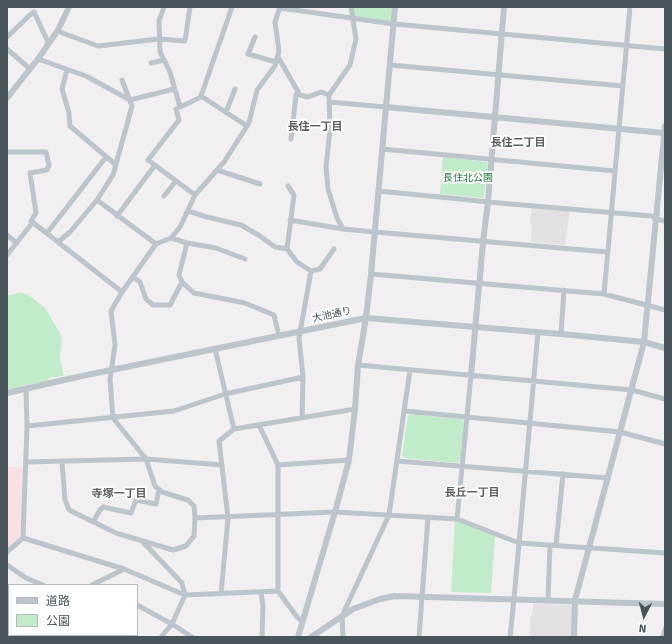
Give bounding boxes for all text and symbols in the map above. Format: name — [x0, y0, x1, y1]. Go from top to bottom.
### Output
district label: 長住一丁目 — [288, 120, 342, 134]
district label: 長住二丁目 — [491, 136, 545, 150]
park label: 長住北公園 — [443, 172, 493, 184]
street label: 大池通り — [311, 305, 353, 325]
district label: 長丘一丁目 — [445, 486, 499, 500]
district label: 寺塚一丁目 — [92, 487, 146, 501]
legend — [8, 584, 138, 636]
text: 道路 — [46, 594, 70, 609]
north arrow — [624, 596, 664, 636]
text: 公園 — [46, 614, 70, 629]
text: N — [638, 622, 647, 635]

